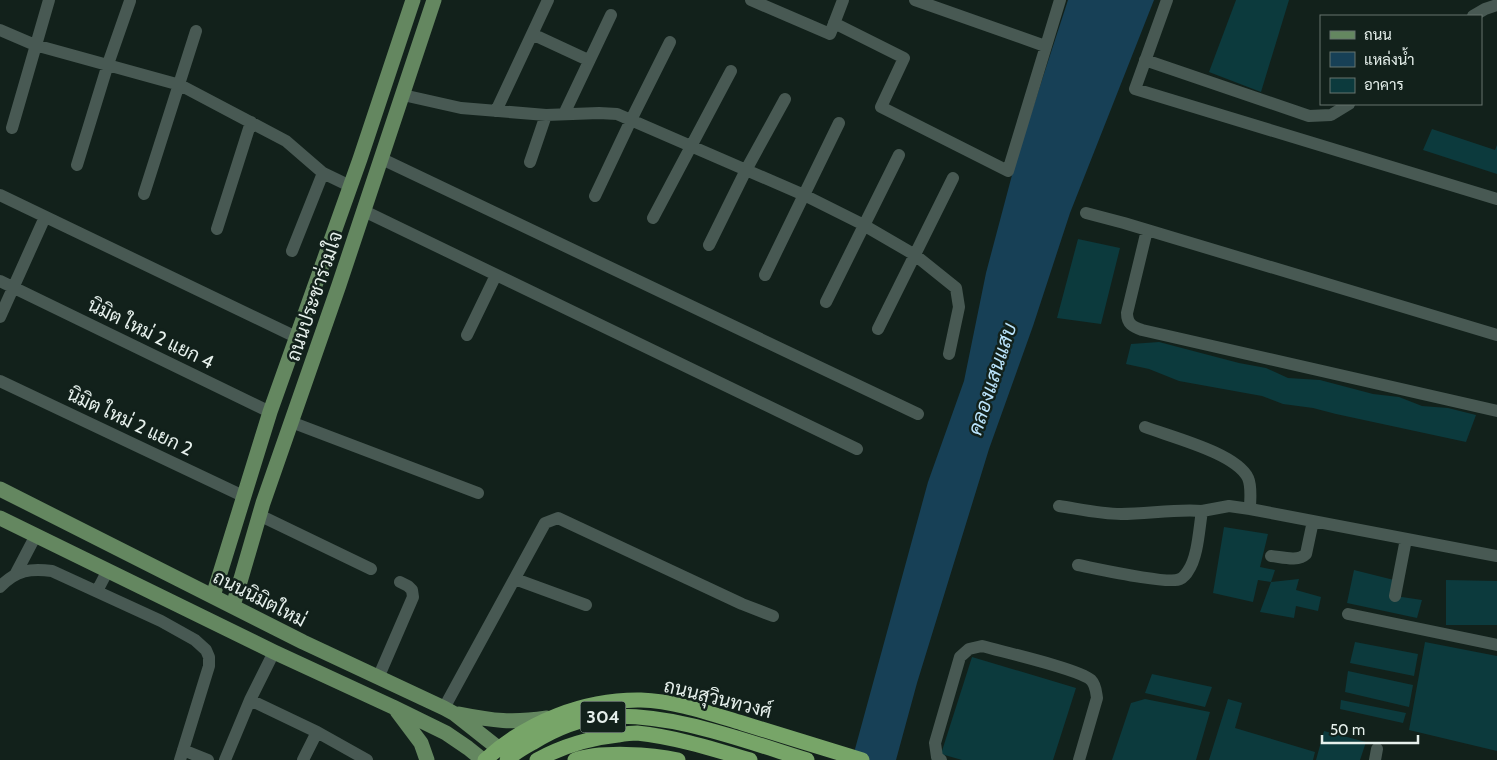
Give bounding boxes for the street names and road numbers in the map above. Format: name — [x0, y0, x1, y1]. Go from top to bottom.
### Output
street label: ถนนประชาร่วมใจ — [280, 228, 348, 364]
street label: นิมิต ใหม่ 2 แยก 4 — [84, 292, 218, 374]
street label: นิมิต ใหม่ 2 แยก 2 — [63, 381, 197, 461]
street label: ถนนนิมิตใหม่ — [209, 564, 311, 632]
street label: ถนนสุวินทวงศ์ — [661, 673, 774, 724]
road number: 304 — [580, 702, 626, 732]

